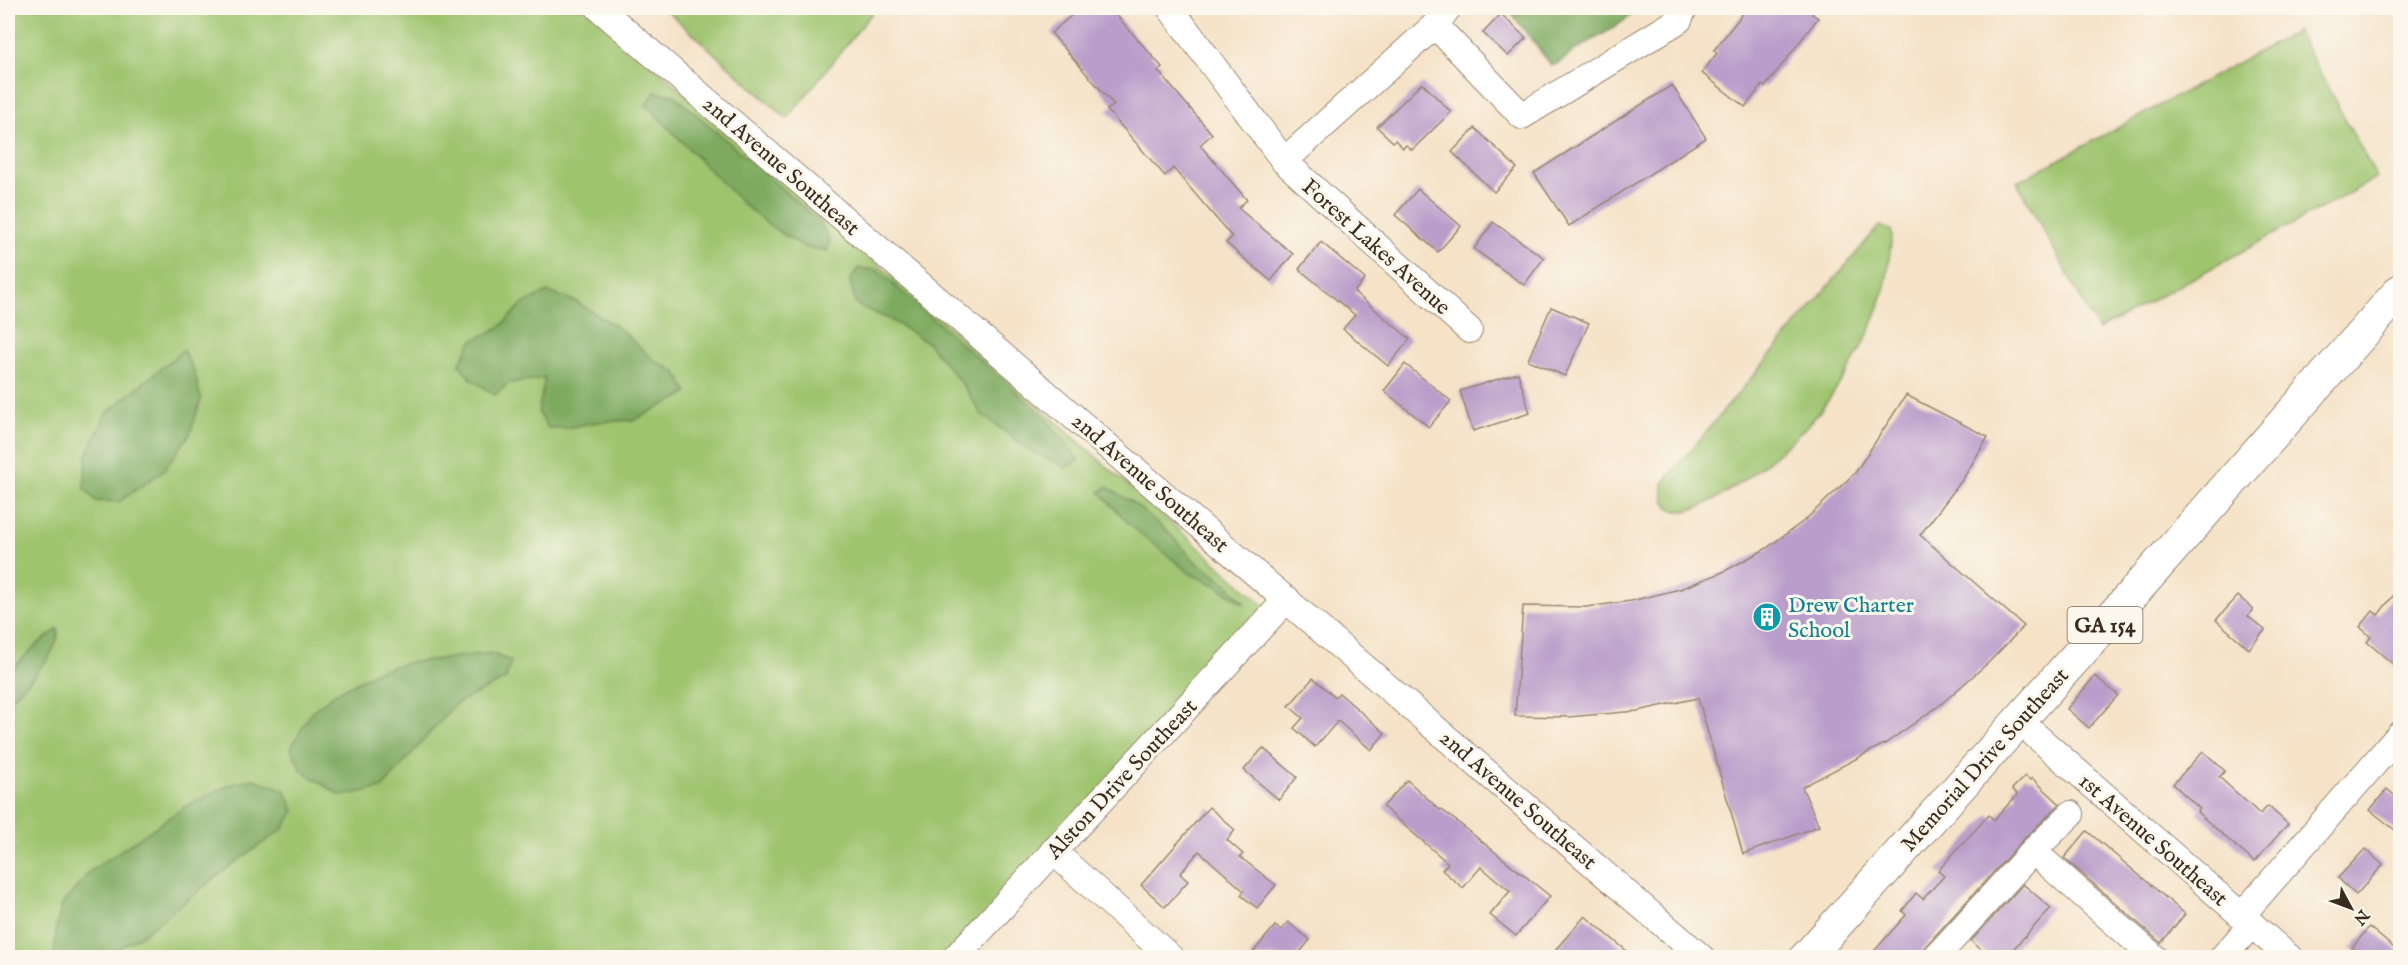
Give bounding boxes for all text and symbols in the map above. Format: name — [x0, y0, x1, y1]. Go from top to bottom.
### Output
street label: 2nd Avenue Southeast — [696, 91, 865, 243]
street label: Forest Lakes Avenue — [1296, 173, 1456, 322]
street label: 2nd Avenue Southeast — [1065, 408, 1234, 560]
place label: Drew Charter School — [1788, 592, 1914, 645]
building icon: Drew Charter School — [1751, 601, 1783, 633]
road number: GA 154 — [2068, 607, 2142, 643]
street label: Memorial Drive Southeast — [1895, 662, 2076, 858]
street label: Alston Drive Southeast — [1040, 693, 1204, 866]
street label: 2nd Avenue Southeast — [1433, 725, 1602, 877]
street label: 1st Avenue Southeast — [2072, 768, 2233, 913]
north arrow — [2321, 878, 2381, 938]
text: N — [2349, 904, 2374, 928]

